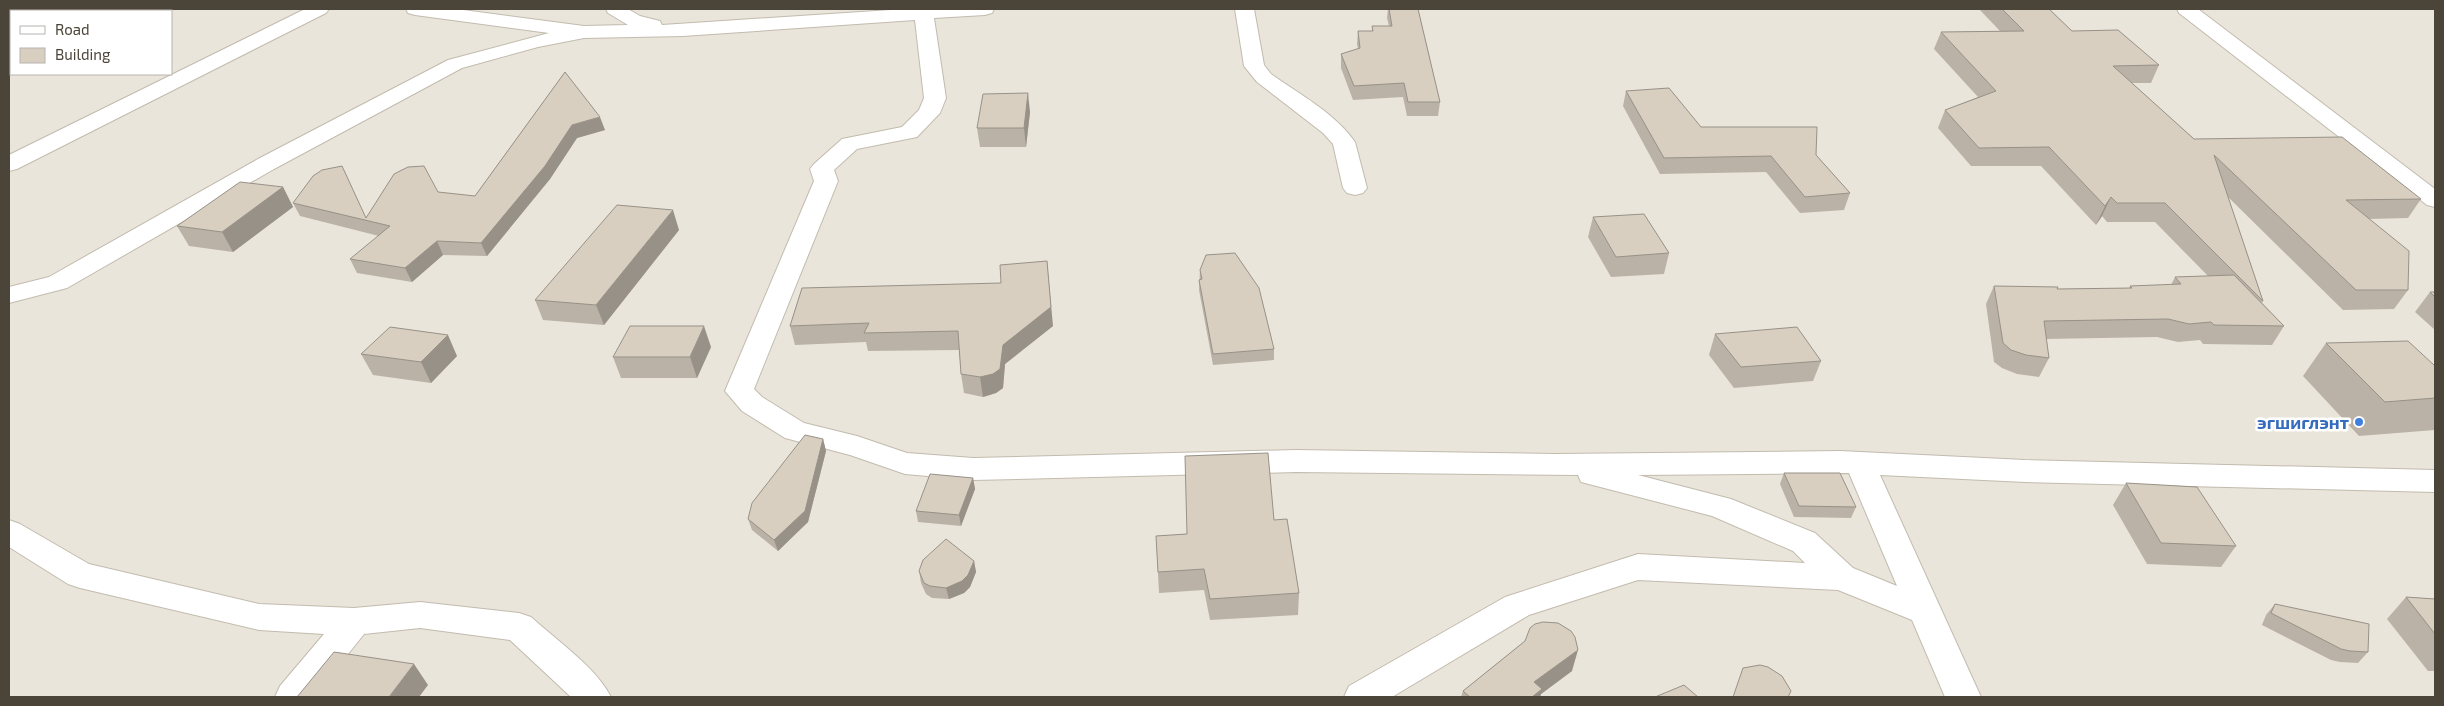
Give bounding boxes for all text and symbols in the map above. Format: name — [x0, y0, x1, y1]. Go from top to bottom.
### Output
legend — [10, 10, 172, 75]
text: Road — [55, 20, 90, 38]
text: Building — [55, 45, 111, 63]
place label: эгшиглэнт — [2257, 411, 2349, 433]
marker: эгшиглэнт — [2353, 416, 2365, 428]

